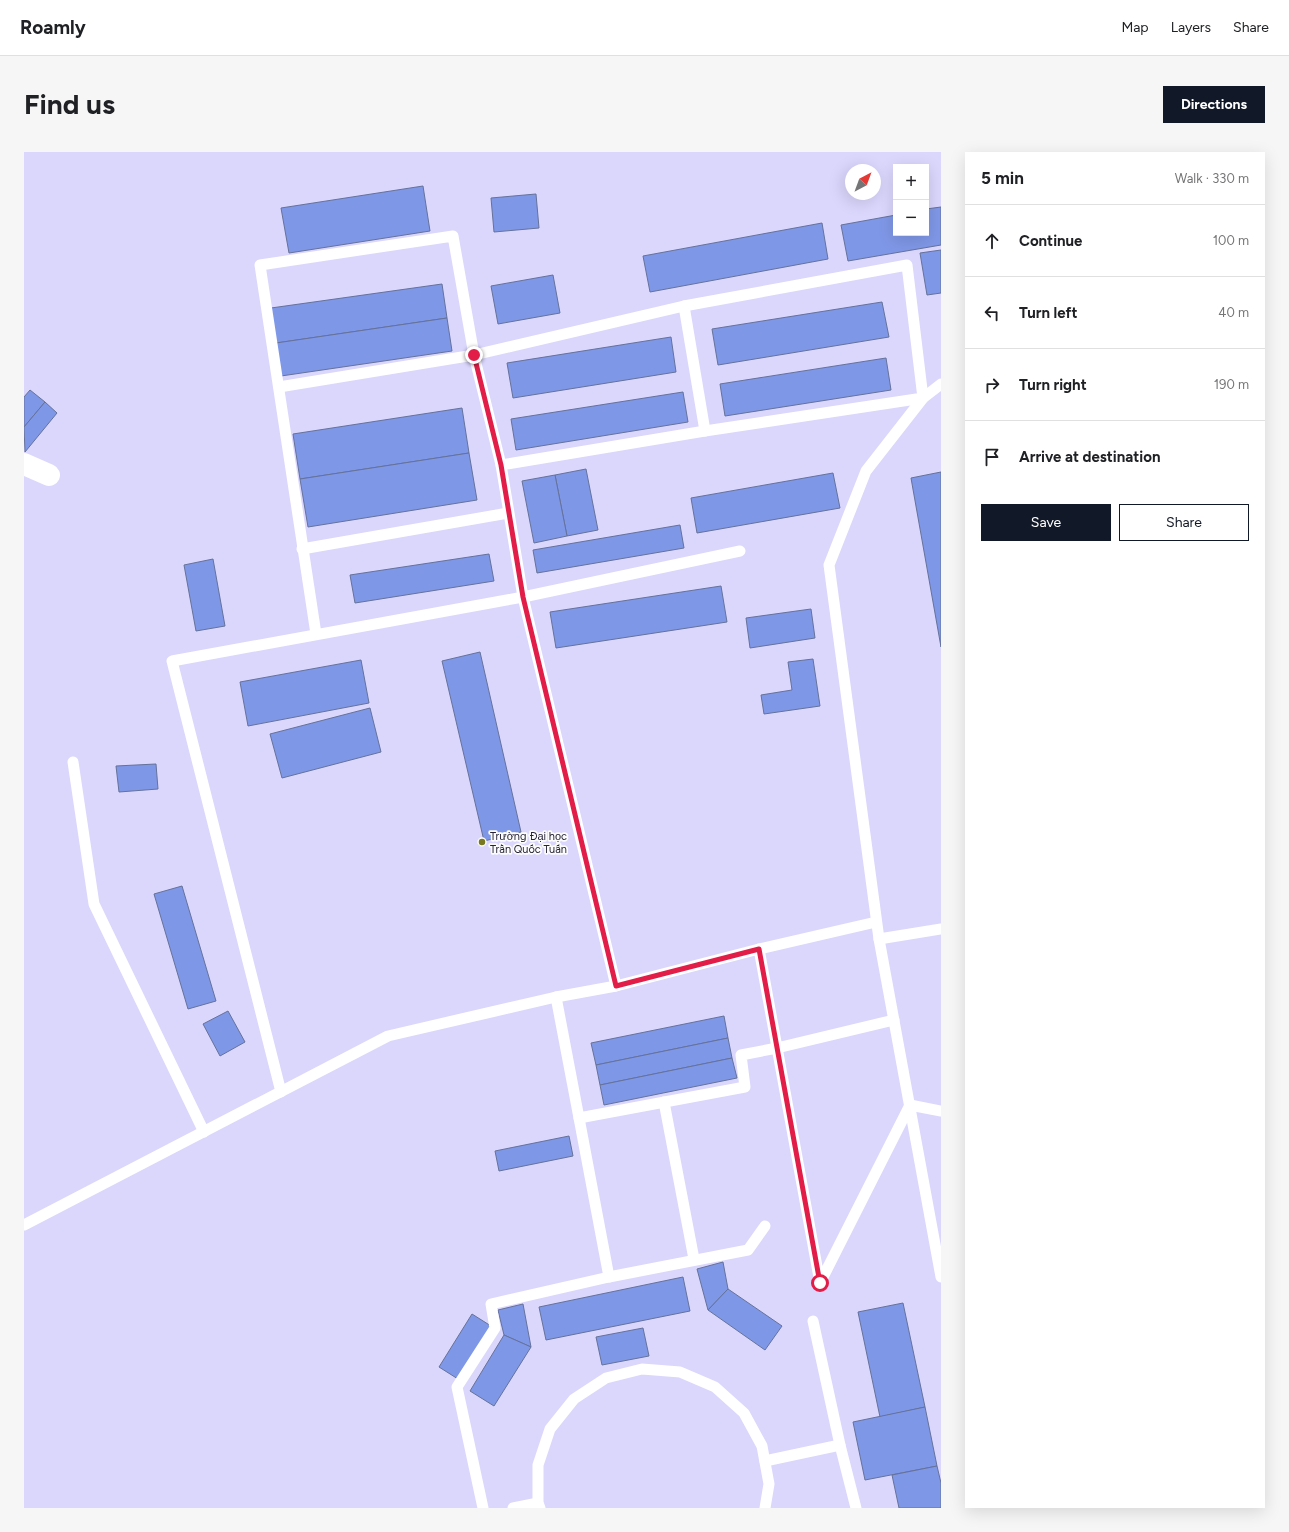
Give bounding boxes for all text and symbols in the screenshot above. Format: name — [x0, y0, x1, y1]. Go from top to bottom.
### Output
text: Roamly — [20, 16, 86, 39]
text: Map — [1121, 19, 1149, 36]
text: Layers — [1171, 19, 1211, 36]
text: Share — [1233, 19, 1269, 36]
button: Directions — [1163, 86, 1265, 123]
text: Find us — [24, 87, 115, 121]
north arrow — [845, 164, 881, 200]
map controls — [893, 164, 929, 236]
button: + — [893, 164, 929, 200]
text: 5 min — [981, 168, 1024, 188]
text: Walk · 330 m — [1175, 171, 1249, 186]
button: − — [893, 200, 929, 236]
icon: ahead — [981, 230, 1003, 252]
text: Continue — [1019, 232, 1082, 250]
text: 100 m — [1213, 233, 1249, 248]
icon: left — [981, 302, 1003, 324]
text: Turn left — [1019, 304, 1077, 322]
text: 40 m — [1218, 305, 1249, 320]
route end — [465, 346, 483, 364]
icon: right — [981, 374, 1003, 396]
text: Turn right — [1019, 376, 1087, 394]
text: 190 m — [1214, 377, 1249, 392]
icon: arrive — [981, 446, 1003, 468]
text: Arrive at destination — [1019, 448, 1160, 466]
button: Save — [981, 504, 1111, 541]
button: Share — [1119, 504, 1249, 541]
place label: Trường Đại học Trần Quốc Tuấn — [490, 830, 567, 856]
marker: Trường Đại học Trần Quốc Tuấn — [477, 837, 487, 847]
route start — [811, 1274, 829, 1292]

